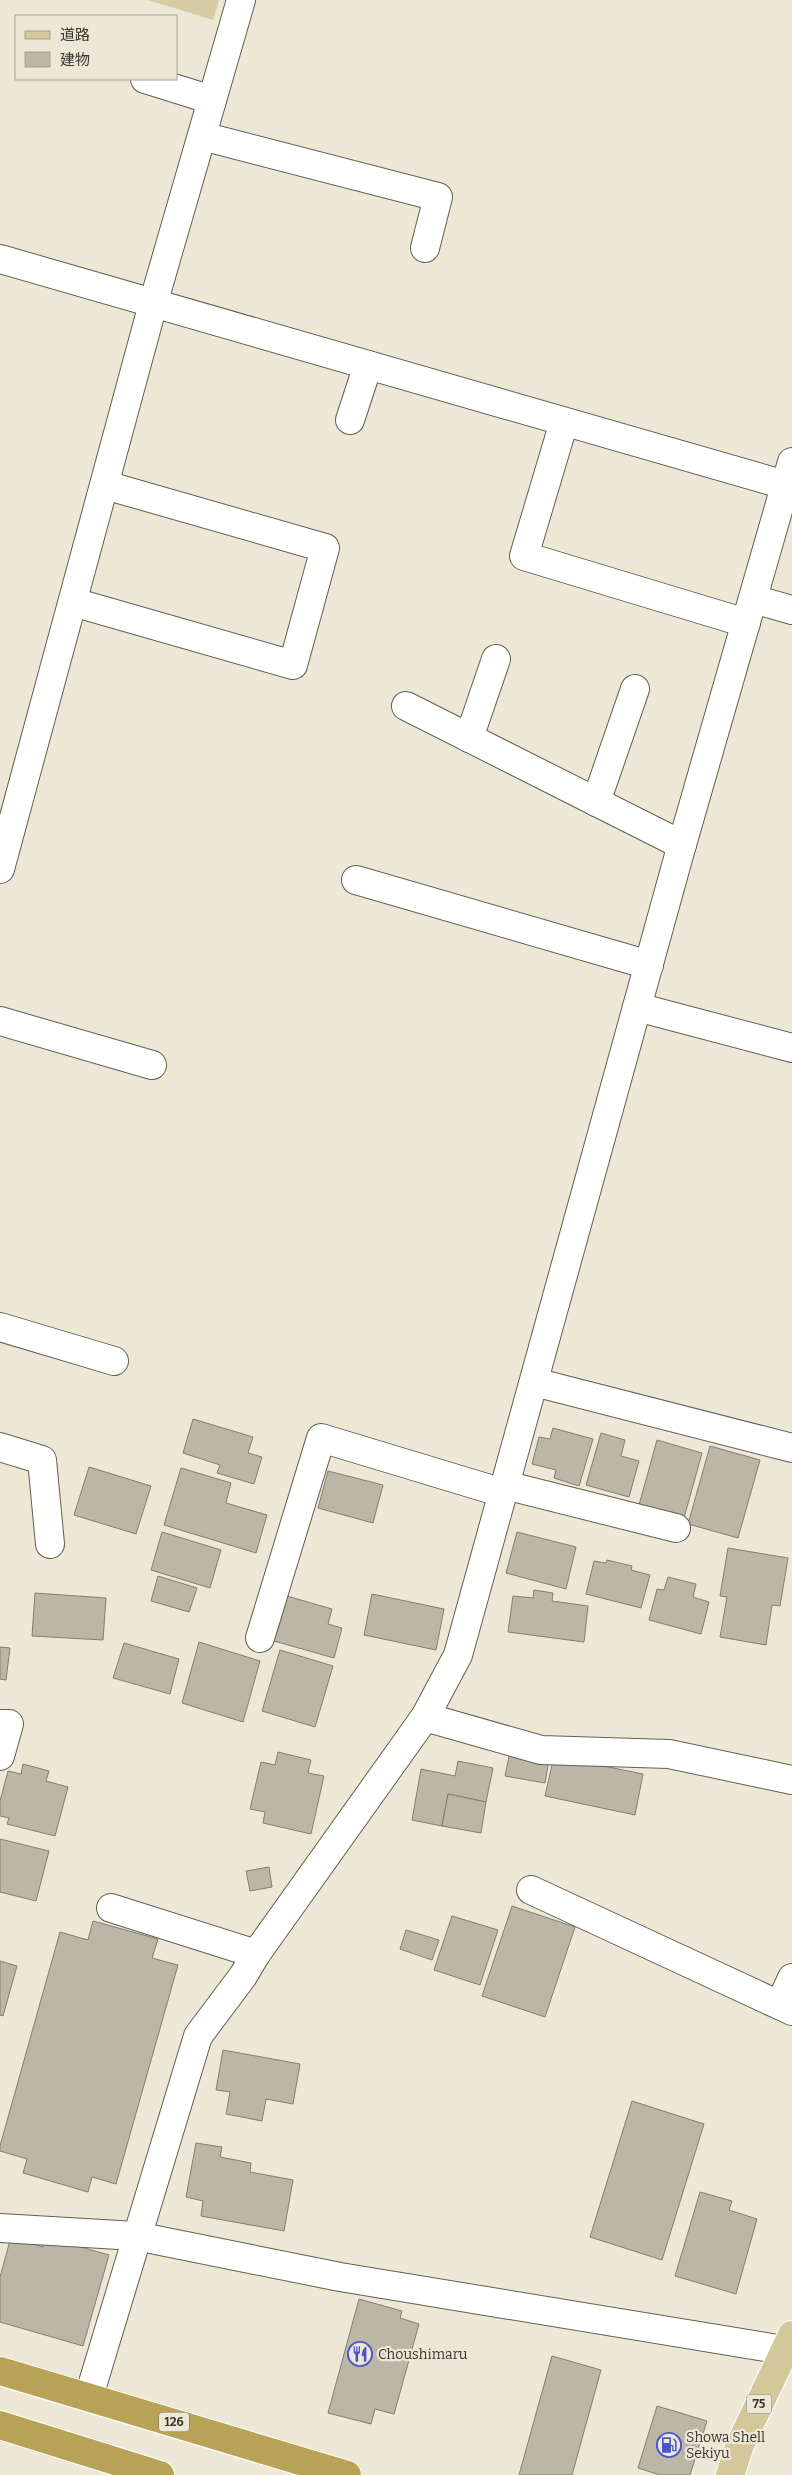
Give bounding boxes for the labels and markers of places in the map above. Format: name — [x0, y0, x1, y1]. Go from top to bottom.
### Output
restaurant icon: Choushimaru — [347, 2341, 373, 2367]
place label: Choushimaru — [378, 2346, 468, 2363]
place label: Showa Shell Sekiyu — [686, 2429, 765, 2462]
fuel station icon: Showa Shell Sekiyu — [656, 2432, 682, 2458]

